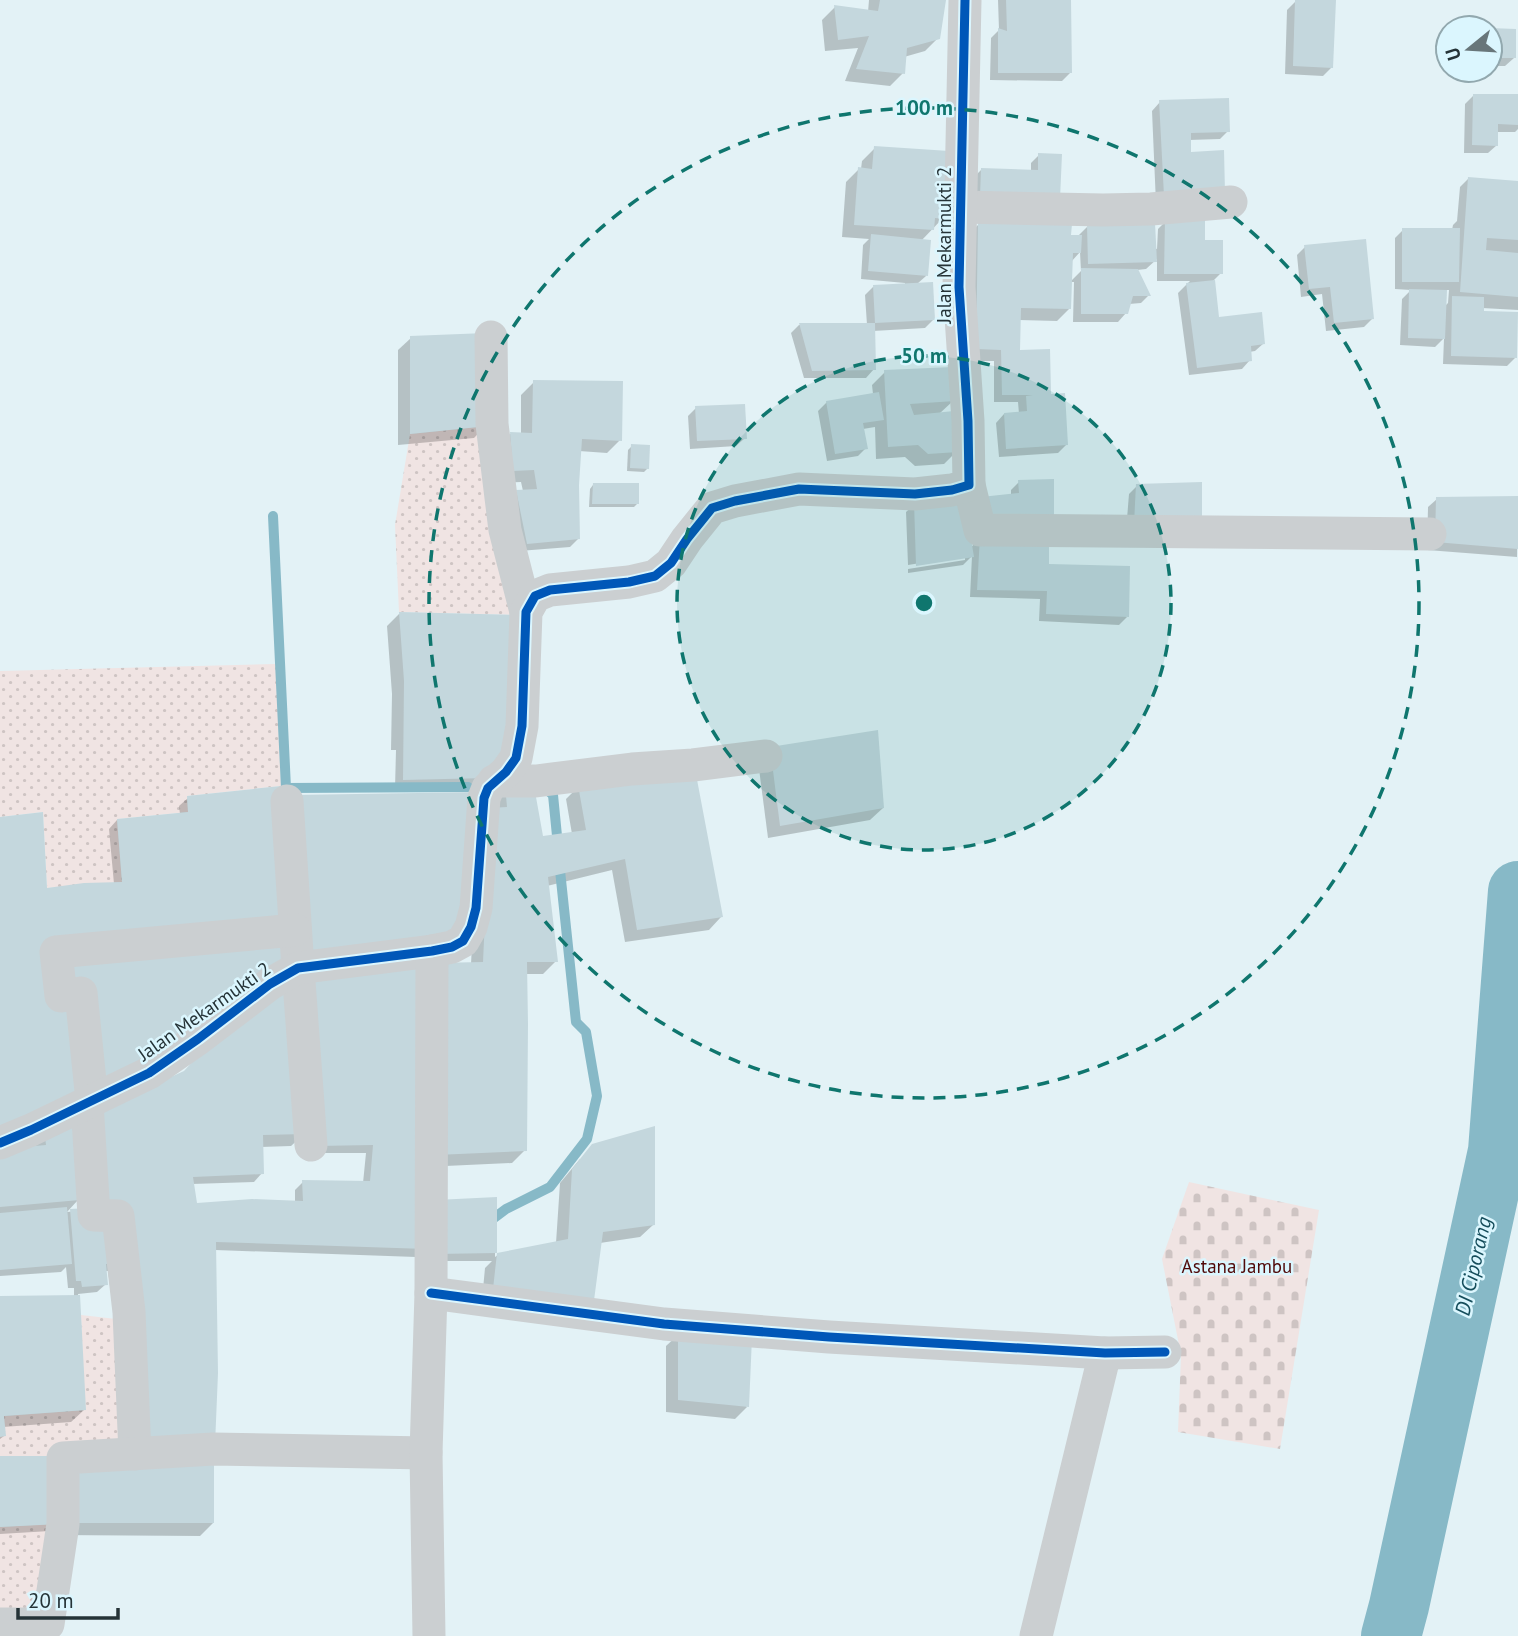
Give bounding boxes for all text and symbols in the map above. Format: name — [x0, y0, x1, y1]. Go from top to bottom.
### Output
north arrow — [1434, 14, 1504, 84]
text: U — [1440, 45, 1466, 64]
text: 100 m — [895, 94, 953, 121]
street label: Jalan Mekarmukti 2 — [932, 167, 956, 324]
text: 50 m — [901, 342, 947, 369]
centre of rings — [912, 591, 936, 615]
street label: Jalan Mekarmukti 2 — [132, 956, 275, 1066]
water label: DI Ciporang — [1449, 1214, 1498, 1318]
park label: Astana Jambu — [1182, 1254, 1292, 1278]
scale bar — [18, 1576, 117, 1620]
text: 20 m — [28, 1587, 74, 1614]

